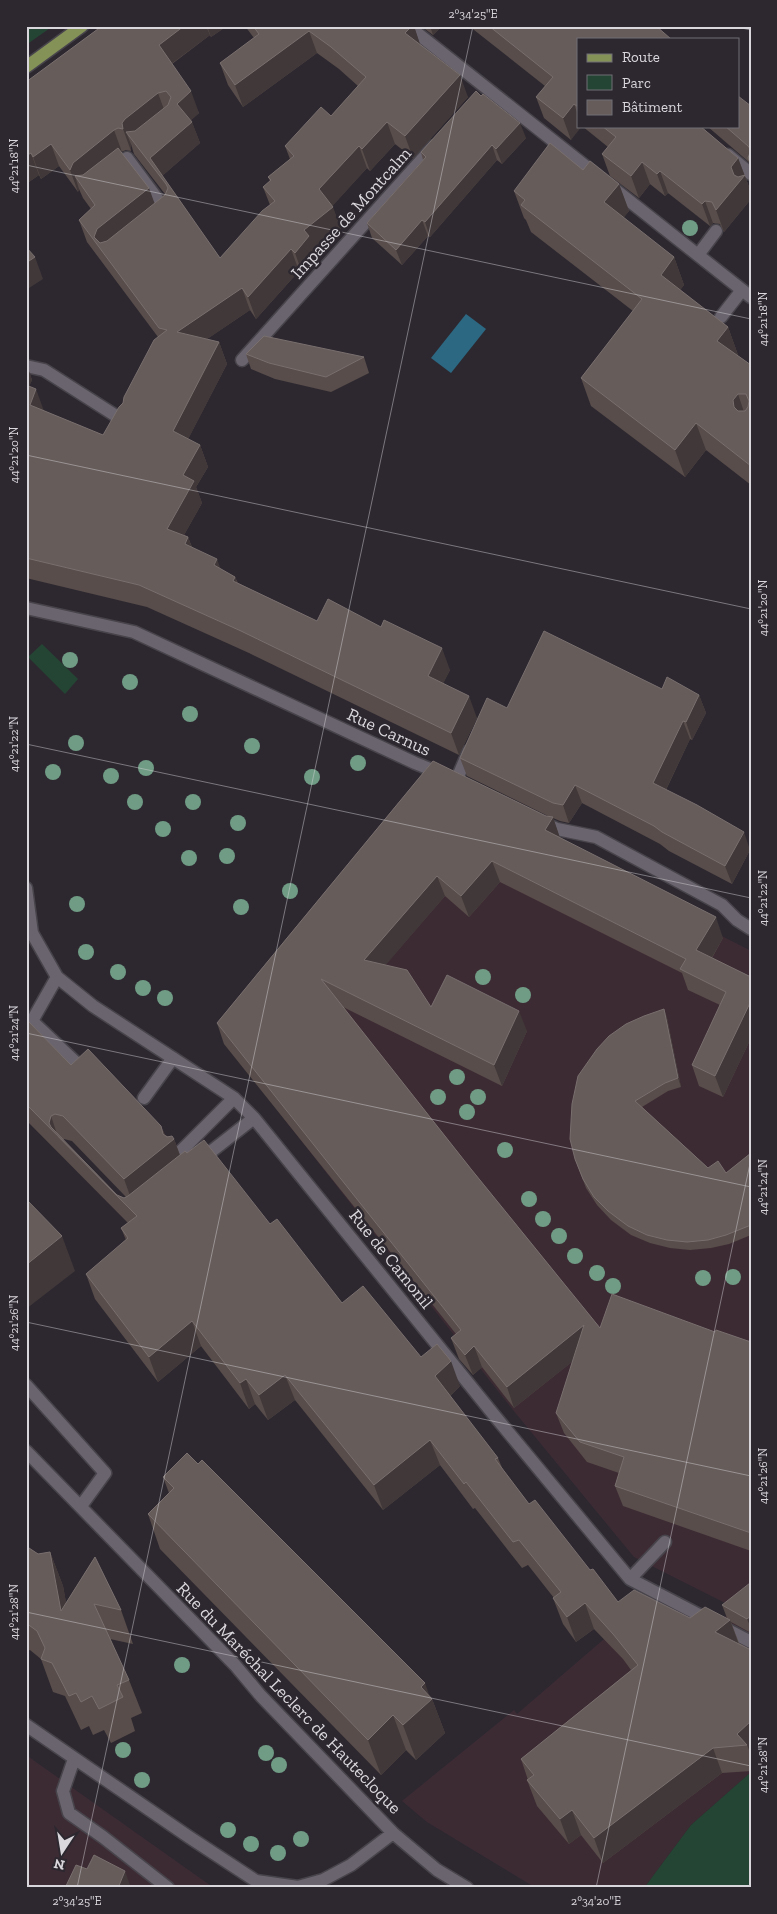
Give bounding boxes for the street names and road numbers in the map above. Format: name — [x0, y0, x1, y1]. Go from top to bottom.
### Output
street label: Impasse de Montcalm — [286, 142, 416, 283]
street label: Rue Carnus — [344, 703, 435, 761]
street label: Rue de Camonil — [344, 1205, 438, 1313]
street label: Rue du Maréchal Leclerc de Hautecloque — [172, 1577, 406, 1819]

